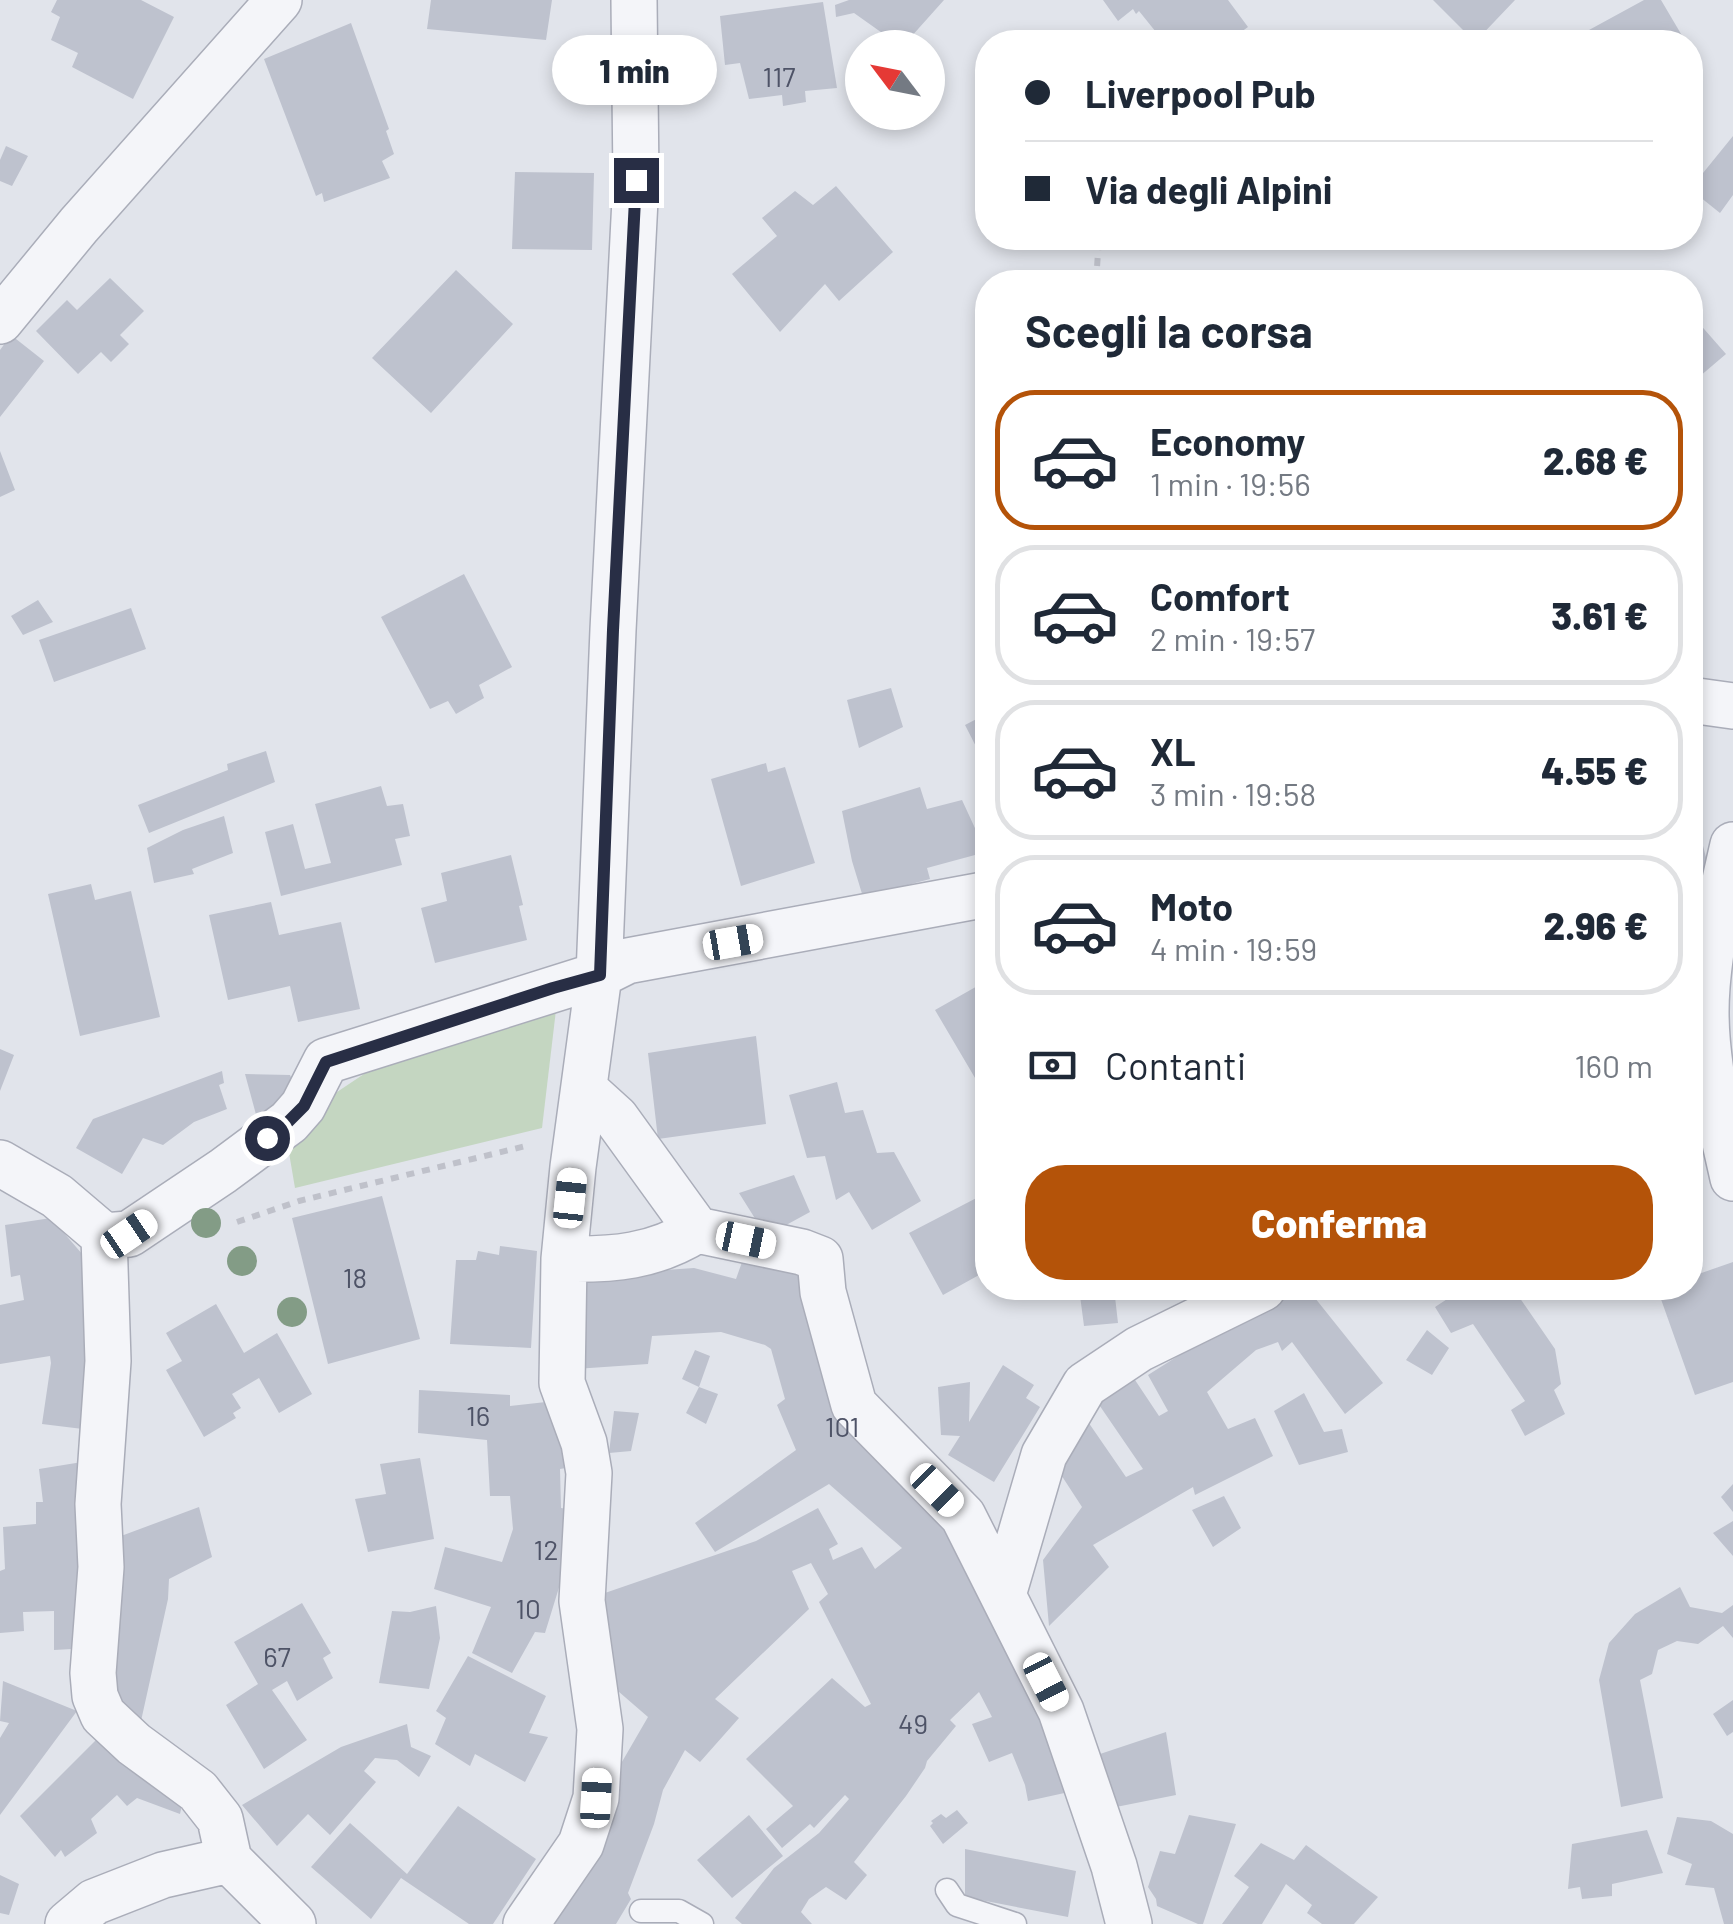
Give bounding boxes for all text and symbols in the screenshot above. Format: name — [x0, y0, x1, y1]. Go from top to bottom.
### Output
north arrow — [845, 30, 945, 130]
map controls — [845, 30, 945, 130]
callout: 1 min — [554, 35, 718, 105]
text: 1 min — [599, 51, 670, 89]
house number: 117 — [763, 59, 795, 93]
text: Liverpool Pub — [1085, 70, 1316, 116]
route end — [614, 158, 659, 203]
text: Via degli Alpini — [1085, 166, 1332, 212]
text: Scegli la corsa — [1025, 303, 1313, 357]
icon: car — [1030, 415, 1120, 505]
text: Economy — [1150, 418, 1305, 464]
text: 2.68 € — [1543, 437, 1648, 483]
text: 1 min · 19:56 — [1150, 464, 1311, 502]
icon: car — [1030, 570, 1120, 660]
text: Comfort — [1150, 573, 1290, 619]
text: 3.61 € — [1551, 592, 1648, 638]
text: 2 min · 19:57 — [1150, 619, 1315, 657]
icon: car — [1030, 725, 1120, 815]
text: XL — [1150, 728, 1196, 774]
text: 4.55 € — [1541, 747, 1648, 793]
text: 3 min · 19:58 — [1150, 774, 1316, 812]
icon: car — [1030, 880, 1120, 970]
text: Moto — [1150, 883, 1233, 929]
text: 2.96 € — [1544, 902, 1648, 948]
car — [701, 922, 765, 962]
text: 4 min · 19:59 — [1150, 929, 1317, 967]
icon: cash — [1025, 1038, 1080, 1093]
text: Contanti — [1105, 1042, 1246, 1088]
text: 160 m — [1574, 1046, 1653, 1084]
route start — [245, 1116, 290, 1161]
button: Conferma — [1025, 1165, 1653, 1280]
car — [552, 1167, 588, 1229]
car — [96, 1205, 162, 1263]
car — [714, 1219, 778, 1261]
house number: 18 — [343, 1260, 367, 1294]
house number: 16 — [466, 1398, 490, 1432]
house number: 101 — [825, 1409, 859, 1443]
car — [905, 1458, 969, 1522]
house number: 12 — [534, 1532, 558, 1566]
house number: 10 — [515, 1591, 541, 1625]
house number: 67 — [263, 1639, 291, 1673]
car — [1019, 1648, 1073, 1716]
house number: 49 — [898, 1706, 928, 1740]
car — [579, 1767, 613, 1829]

